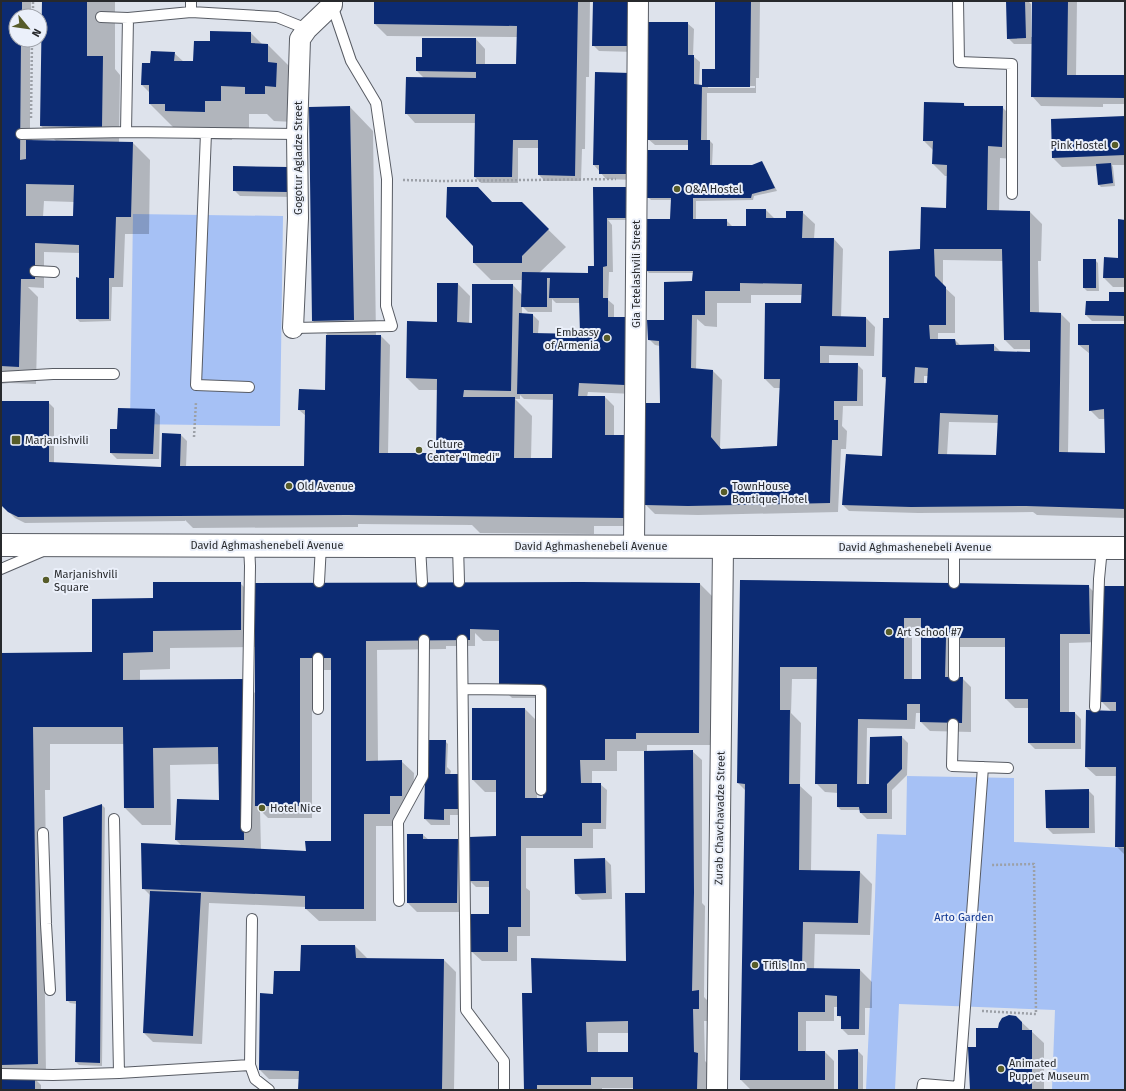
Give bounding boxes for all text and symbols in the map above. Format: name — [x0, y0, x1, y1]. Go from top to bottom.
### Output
north arrow — [8, 8, 48, 48]
text: N — [29, 26, 44, 39]
street label: Gogotur Agladze Street — [292, 101, 305, 215]
place label: Pink Hostel — [1050, 139, 1107, 152]
marker: Pink Hostel — [1110, 140, 1120, 150]
place label: O&A Hostel — [685, 183, 742, 196]
marker: O&A Hostel — [672, 184, 682, 194]
street label: Gia Tetelashvili Street — [630, 220, 643, 328]
place label: Embassy of Armenia — [544, 326, 600, 352]
marker: Embassy of Armenia — [602, 333, 612, 343]
marker: Marjanishvili — [10, 434, 22, 446]
place label: Marjanishvili — [25, 434, 89, 447]
place label: Culture Center "Imedi" — [427, 438, 499, 464]
marker: Culture Center "Imedi" — [414, 445, 424, 455]
place label: Old Avenue — [297, 480, 354, 493]
place label: TownHouse Boutique Hotel — [732, 480, 807, 506]
marker: Old Avenue — [284, 481, 294, 491]
marker: TownHouse Boutique Hotel — [719, 487, 729, 497]
street label: David Aghmashenebeli Avenue — [191, 539, 343, 552]
street label: David Aghmashenebeli Avenue — [515, 540, 667, 553]
street label: David Aghmashenebeli Avenue — [839, 541, 991, 554]
place label: Marjanishvili Square — [54, 568, 118, 594]
marker: Marjanishvili Square — [41, 575, 51, 585]
place label: Art School #7 — [897, 626, 962, 639]
marker: Art School #7 — [884, 627, 894, 637]
street label: Zurab Chavchavadze Street — [712, 751, 728, 885]
place label: Hotel Nice — [270, 802, 322, 815]
marker: Hotel Nice — [257, 803, 267, 813]
park label: Arto Garden — [934, 911, 994, 924]
place label: Tiflis Inn — [763, 959, 806, 972]
marker: Tiflis Inn — [750, 960, 760, 970]
place label: Animated Puppet Museum — [1009, 1057, 1089, 1083]
marker: Animated Puppet Museum — [996, 1064, 1006, 1074]

